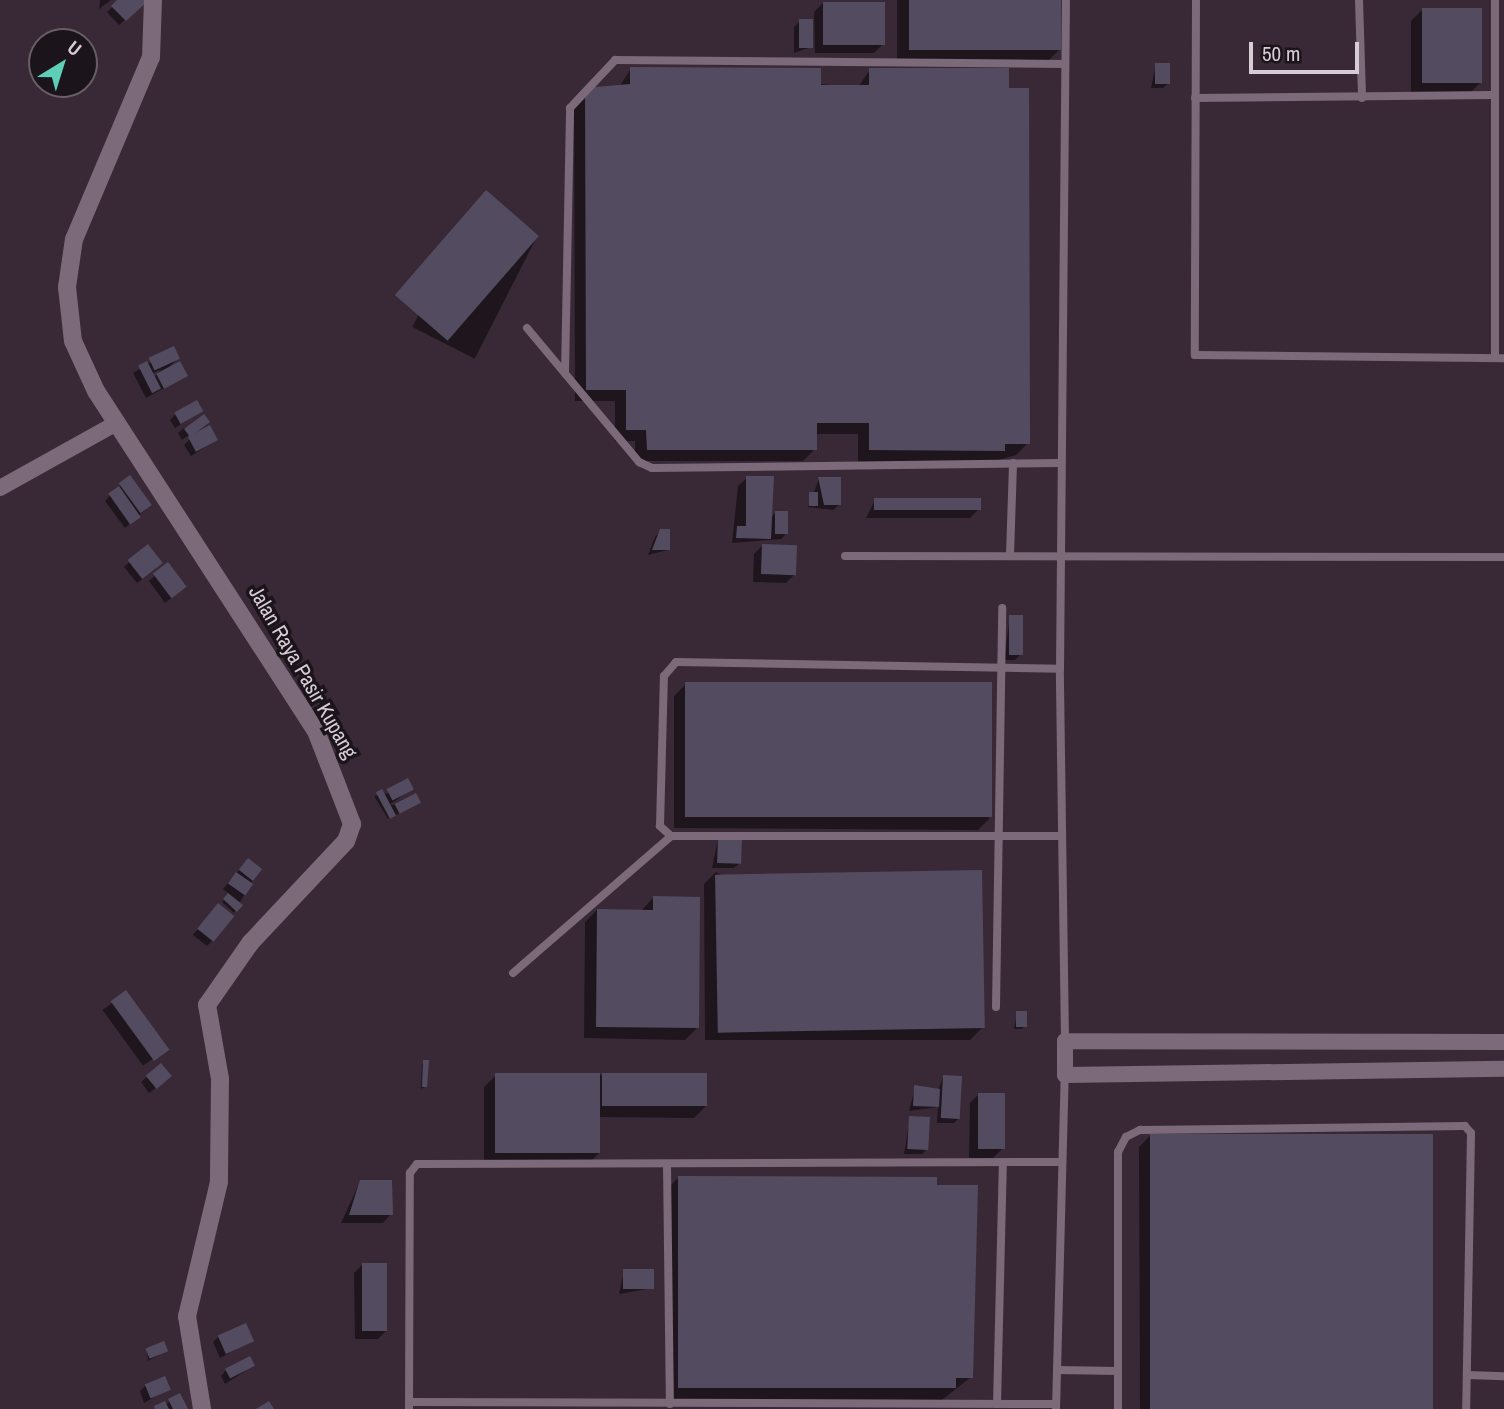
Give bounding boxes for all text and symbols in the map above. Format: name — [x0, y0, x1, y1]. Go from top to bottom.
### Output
north arrow — [28, 28, 98, 98]
scale bar — [1252, 28, 1362, 72]
text: U — [62, 34, 87, 62]
text: 50 m — [1262, 39, 1300, 68]
street label: Jalan Raya Pasir Kupang — [243, 581, 363, 763]

